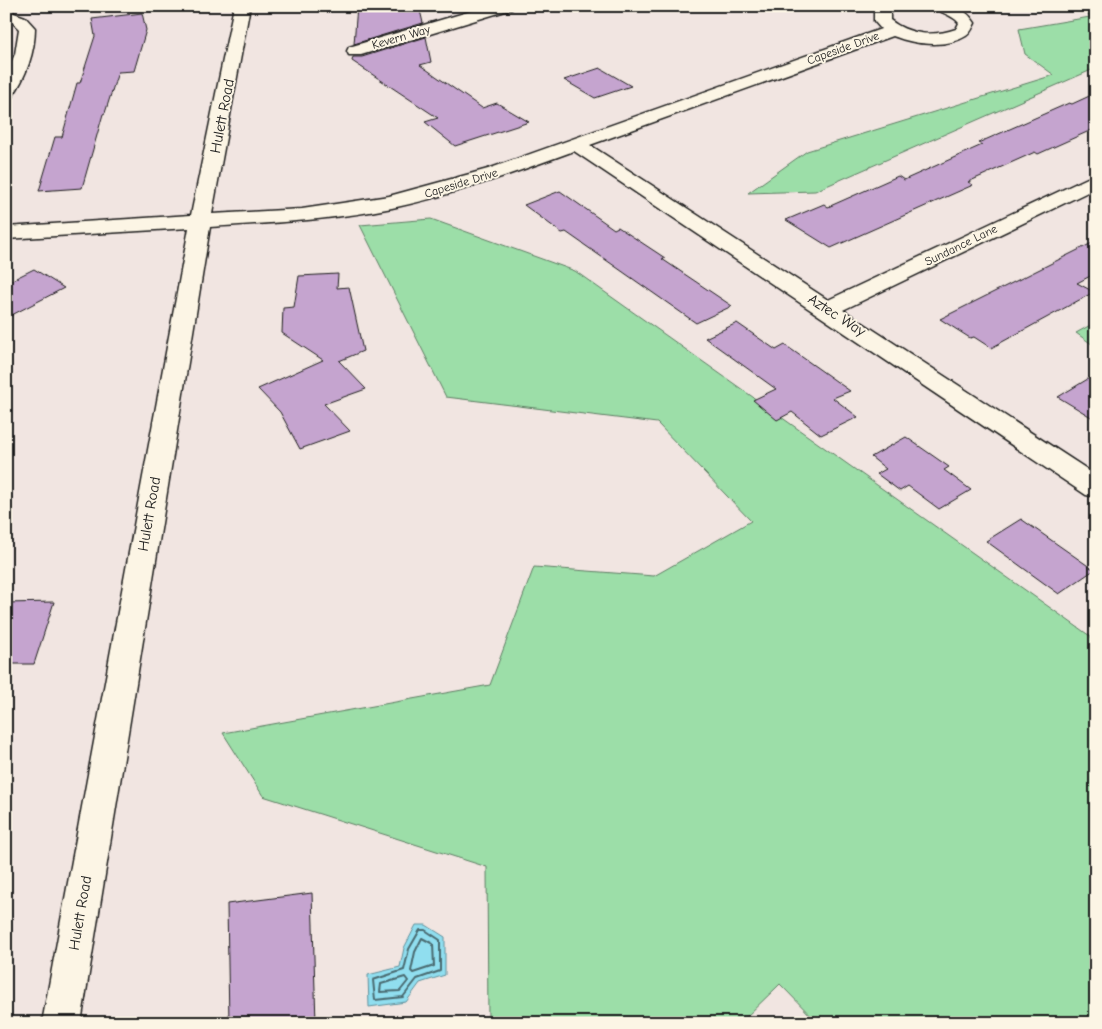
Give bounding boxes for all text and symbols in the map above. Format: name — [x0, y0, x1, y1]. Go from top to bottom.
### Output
street label: Kevern Way — [370, 22, 432, 52]
street label: Capeside Drive — [805, 28, 881, 68]
street label: Hulett Road — [206, 77, 238, 155]
street label: Capeside Drive — [423, 165, 499, 201]
street label: Sundance Lane — [922, 221, 1000, 269]
street label: Aztec Way — [805, 290, 870, 340]
street label: Hulett Road — [134, 475, 164, 553]
street label: Hulett Road — [65, 874, 95, 952]

